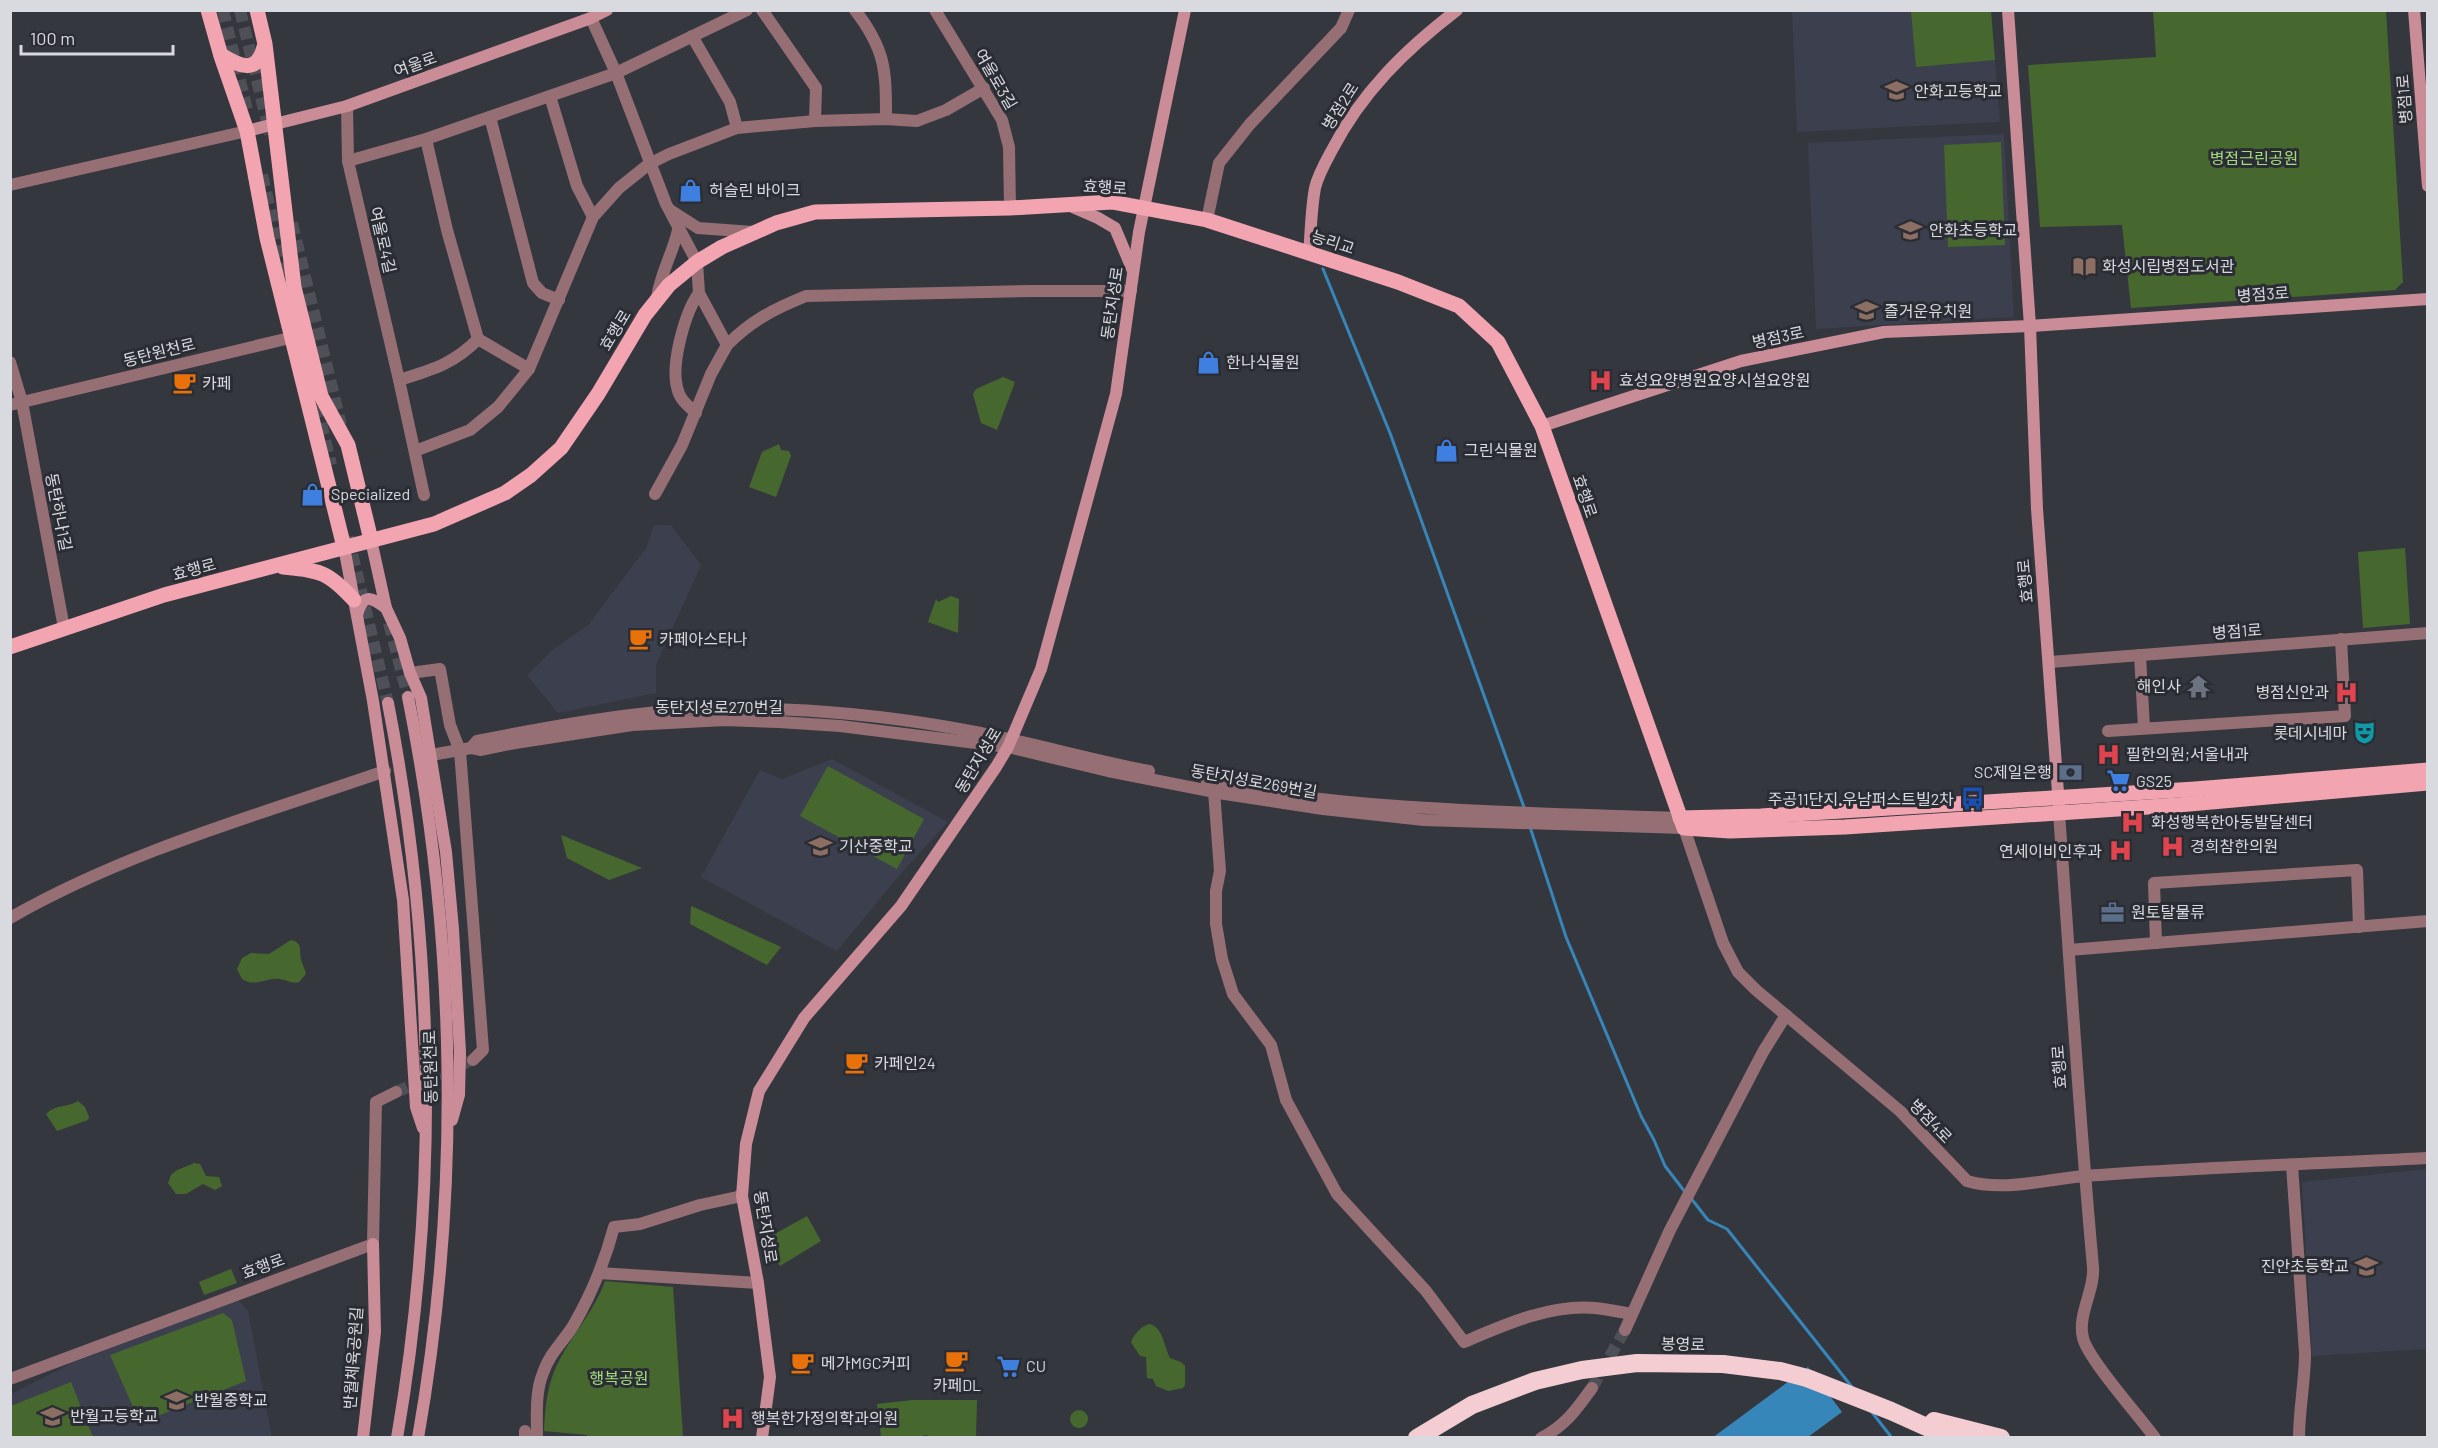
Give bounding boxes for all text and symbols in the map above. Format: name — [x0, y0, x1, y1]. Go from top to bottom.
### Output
scale bar — [21, 18, 172, 56]
text: 100 m — [30, 27, 75, 49]
street label: 여울로3길 — [971, 45, 1021, 113]
street label: 여울로 — [391, 47, 439, 80]
street label: 병점1로 — [2392, 73, 2415, 125]
street label: 병점2로 — [1317, 78, 1362, 133]
school or university icon: 안화고등학교 — [1883, 78, 1909, 104]
place label: 안화고등학교 — [1914, 81, 2002, 100]
park label: 병점근린공원 — [2210, 148, 2298, 167]
street label: 효행로 — [1082, 176, 1128, 197]
shop icon: 허슬린 바이크 — [678, 177, 704, 203]
place label: 허슬린 바이크 — [709, 180, 801, 199]
street label: 여울로4길 — [367, 205, 400, 275]
school or university icon: 안화초등학교 — [1898, 217, 1924, 243]
place label: 안화초등학교 — [1929, 220, 2017, 239]
street label: 능리교 — [1309, 226, 1357, 257]
library icon: 화성시립병점도서관 — [2071, 253, 2097, 279]
place label: 화성시립병점도서관 — [2102, 256, 2235, 275]
street label: 동탄지성로 — [1097, 265, 1126, 341]
street label: 병점3로 — [2236, 282, 2290, 305]
school or university icon: 즐거운유치원 — [1853, 298, 1879, 324]
place label: 즐거운유치원 — [1884, 301, 1972, 320]
street label: 효행로 — [595, 306, 634, 354]
street label: 병점3로 — [1750, 322, 1806, 351]
street label: 동탄원천로 — [121, 333, 197, 370]
shop icon: 한나식물원 — [1195, 349, 1221, 375]
place label: 한나식물원 — [1226, 352, 1300, 371]
hospital icon: 효성요양병원요양시설요양원 — [1588, 367, 1614, 393]
cafe icon: 카페 — [171, 370, 197, 396]
place label: 효성요양병원요양시설요양원 — [1619, 370, 1810, 389]
place label: 카페 — [202, 373, 231, 392]
shop icon: 그린식물원 — [1433, 437, 1459, 463]
place label: 그린식물원 — [1464, 440, 1538, 459]
street label: 동탄하나1길 — [43, 471, 76, 553]
street label: 효행로 — [1569, 472, 1602, 520]
shop icon: Specialized — [300, 481, 326, 507]
place label: Specialized — [331, 484, 410, 503]
street label: 효행로 — [170, 554, 218, 583]
street label: 효행로 — [2013, 558, 2036, 604]
street label: 병점1로 — [2211, 619, 2263, 642]
cafe icon: 카페아스타나 — [628, 626, 654, 652]
place label: 카페아스타나 — [659, 629, 748, 648]
temple icon: 해인사 — [2186, 673, 2212, 699]
place label: 해인사 — [2137, 676, 2181, 695]
hospital icon: 병점신안과 — [2334, 679, 2360, 705]
place label: 병점신안과 — [2255, 682, 2329, 701]
street label: 동탄지성로270번길 — [655, 697, 783, 716]
theatre icon: 롯데시네마 — [2352, 720, 2378, 746]
street label: 동탄지성로 — [950, 723, 1005, 796]
place label: 롯데시네마 — [2273, 723, 2347, 742]
hospital icon: 필한의원;서울내과 — [2095, 741, 2121, 767]
place label: 필한의원;서울내과 — [2126, 744, 2249, 763]
bank icon: SC제일은행 — [2057, 759, 2083, 785]
street label: 동탄지성로269번길 — [1189, 760, 1319, 801]
place label: SC제일은행 — [1974, 762, 2052, 781]
supermarket icon: GS25 — [2105, 768, 2131, 794]
place label: GS25 — [2136, 771, 2172, 790]
bus stop icon: 주공11단지.우남퍼스트빌2차 — [1959, 786, 1985, 812]
place label: 주공11단지.우남퍼스트빌2차 — [1768, 789, 1954, 808]
hospital icon: 화성행복한아동발달센터 — [2120, 809, 2146, 835]
place label: 화성행복한아동발달센터 — [2151, 812, 2313, 831]
school or university icon: 기산중학교 — [808, 833, 834, 859]
hospital icon: 경희참한의원 — [2159, 833, 2185, 859]
place label: 기산중학교 — [839, 836, 913, 855]
place label: 경희참한의원 — [2190, 836, 2278, 855]
hospital icon: 연세이비인후과 — [2107, 838, 2133, 864]
place label: 연세이비인후과 — [1999, 841, 2102, 860]
office icon: 원토탈물류 — [2100, 899, 2126, 925]
place label: 원토탈물류 — [2131, 902, 2205, 921]
street label: 동탄원천로 — [419, 1030, 440, 1104]
street label: 효행로 — [2047, 1044, 2070, 1090]
cafe icon: 카페인24 — [843, 1050, 869, 1076]
place label: 카페인24 — [874, 1053, 936, 1072]
street label: 병점4로 — [1906, 1095, 1957, 1147]
street label: 동탄지성로 — [751, 1189, 782, 1265]
street label: 효행로 — [239, 1249, 287, 1282]
school or university icon: 진안초등학교 — [2354, 1253, 2380, 1279]
place label: 진안초등학교 — [2261, 1256, 2349, 1275]
street label: 반월체육공원길 — [339, 1306, 366, 1410]
street label: 봉영로 — [1661, 1334, 1706, 1353]
cafe icon: 카페DL — [944, 1347, 970, 1373]
cafe icon: 메가MGC커피 — [790, 1350, 816, 1376]
place label: 메가MGC커피 — [821, 1353, 911, 1372]
supermarket icon: CU — [995, 1353, 1021, 1379]
place label: CU — [1026, 1356, 1046, 1375]
park label: 행복공원 — [590, 1368, 648, 1387]
place label: 카페DL — [933, 1375, 981, 1394]
school or university icon: 반월중학교 — [163, 1387, 189, 1413]
place label: 반월중학교 — [194, 1390, 268, 1409]
school or university icon: 반월고등학교 — [39, 1403, 65, 1429]
hospital icon: 행복한가정의학과의원 — [720, 1405, 746, 1431]
place label: 반월고등학교 — [70, 1406, 158, 1425]
place label: 행복한가정의학과의원 — [751, 1408, 898, 1427]

